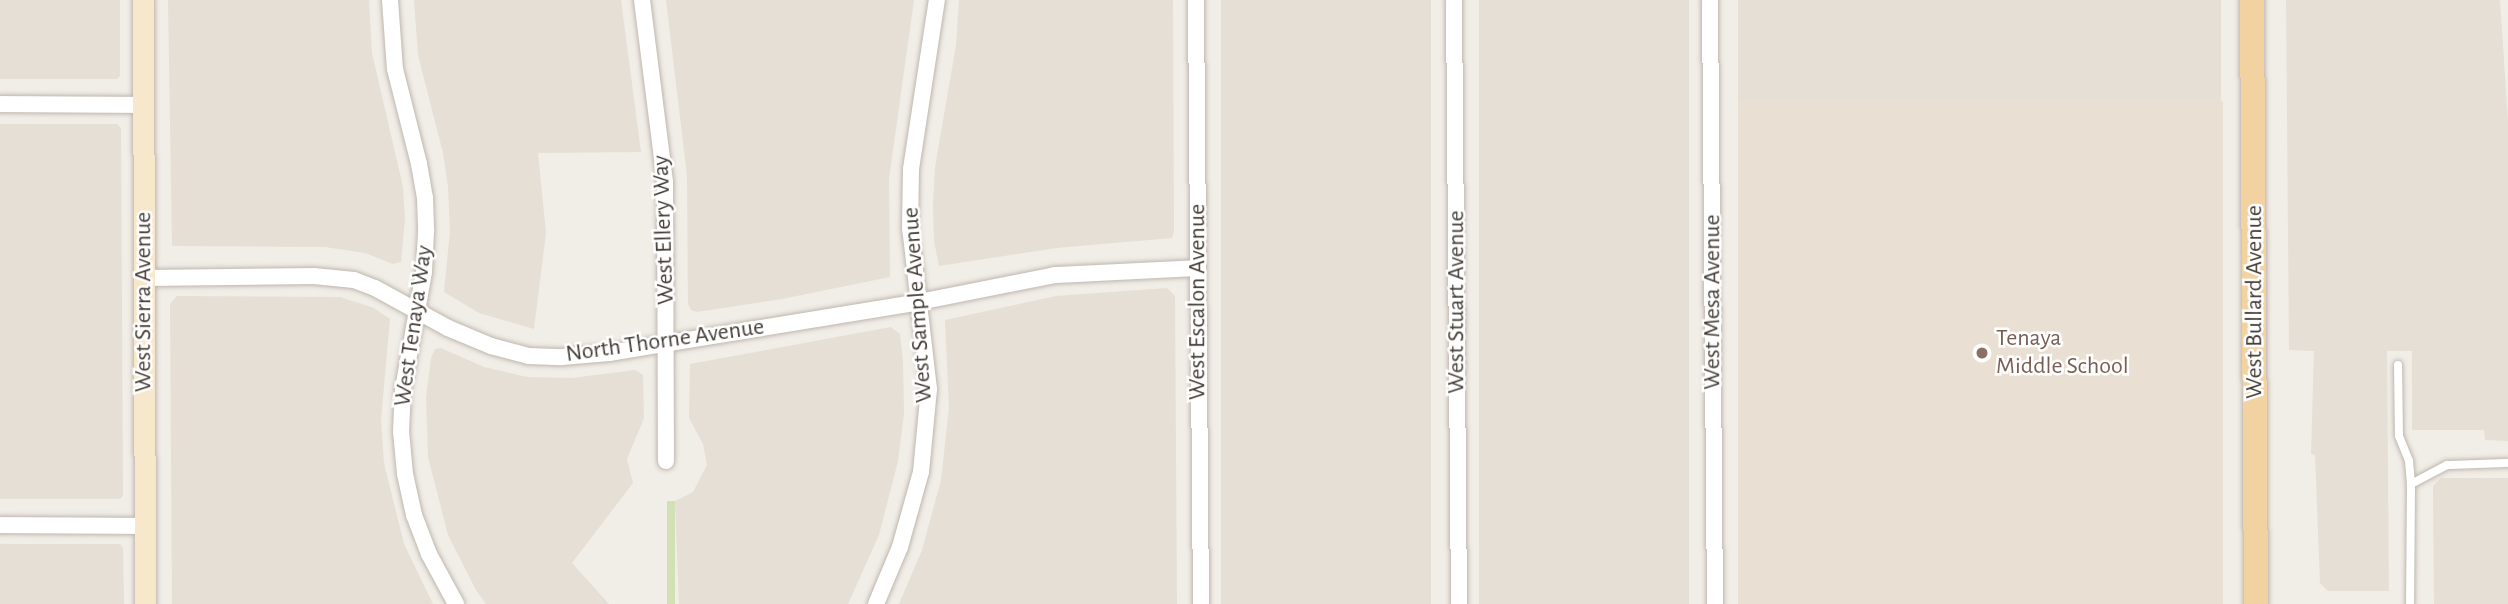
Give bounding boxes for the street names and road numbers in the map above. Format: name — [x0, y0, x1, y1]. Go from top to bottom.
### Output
street label: West Ellery Way — [647, 155, 681, 305]
street label: West Escalon Avenue — [1184, 204, 1212, 400]
street label: West Bullard Avenue — [2241, 205, 2269, 399]
street label: West Sample Avenue — [897, 206, 939, 404]
street label: West Stuart Avenue — [1443, 210, 1471, 394]
street label: West Sierra Avenue — [130, 212, 158, 392]
street label: West Mesa Avenue — [1699, 214, 1727, 390]
street label: West Tenaya Way — [388, 244, 440, 408]
street label: North Thorne Avenue — [564, 313, 766, 369]

